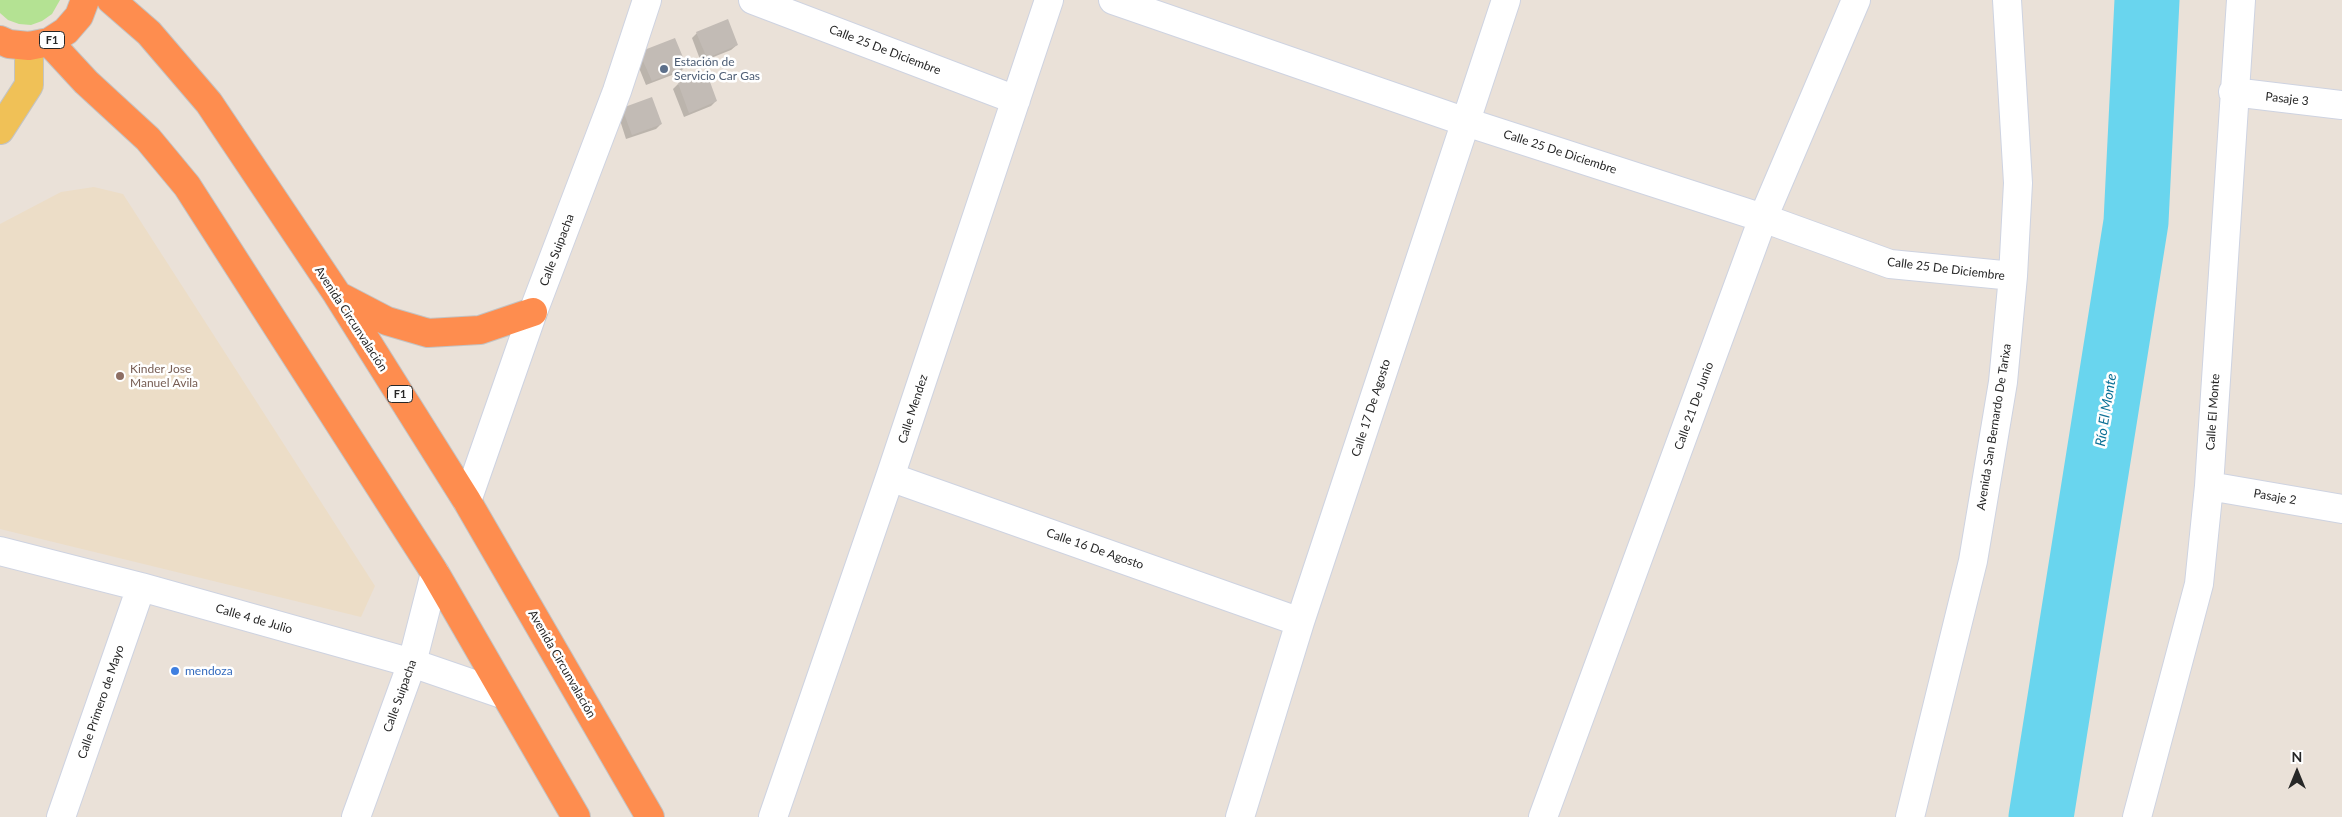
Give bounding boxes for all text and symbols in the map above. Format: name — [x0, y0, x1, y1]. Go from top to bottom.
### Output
street label: Calle 25 De Diciembre — [827, 22, 943, 78]
road number: F1 — [40, 32, 64, 48]
place label: Estación de Servicio Car Gas — [674, 55, 760, 83]
marker: Estación de Servicio Car Gas — [658, 63, 670, 75]
street label: Pasaje 3 — [2265, 90, 2309, 108]
street label: Calle 25 De Diciembre — [1501, 127, 1619, 177]
street label: Calle Suipacha — [537, 212, 577, 288]
street label: Calle 25 De Diciembre — [1886, 255, 2006, 283]
street label: Avenida Circunvalación — [312, 264, 390, 374]
street label: Avenida San Bernardo De Tarixa — [1974, 343, 2014, 511]
street label: Calle 17 De Agosto — [1348, 357, 1394, 459]
street label: Calle 21 De Junio — [1671, 360, 1717, 452]
place label: Kinder Jose Manuel Avila — [130, 362, 198, 390]
marker: Kinder Jose Manuel Avila — [114, 370, 126, 382]
water label: Río El Monte — [2092, 372, 2120, 448]
street label: Calle Mendez — [895, 373, 931, 445]
street label: Calle El Monte — [2203, 373, 2223, 451]
road number: F1 — [388, 386, 412, 402]
street label: Pasaje 2 — [2252, 486, 2298, 508]
street label: Calle 16 De Agosto — [1045, 526, 1145, 572]
street label: Calle 4 de Julio — [214, 601, 294, 637]
street label: Avenida Circunvalación — [525, 607, 599, 721]
street label: Calle Primero de Mayo — [75, 643, 127, 761]
street label: Calle Suipacha — [380, 658, 420, 734]
place label: mendoza — [185, 664, 233, 678]
marker: mendoza — [169, 665, 181, 677]
north arrow — [2272, 747, 2322, 797]
text: N — [2292, 748, 2302, 765]

